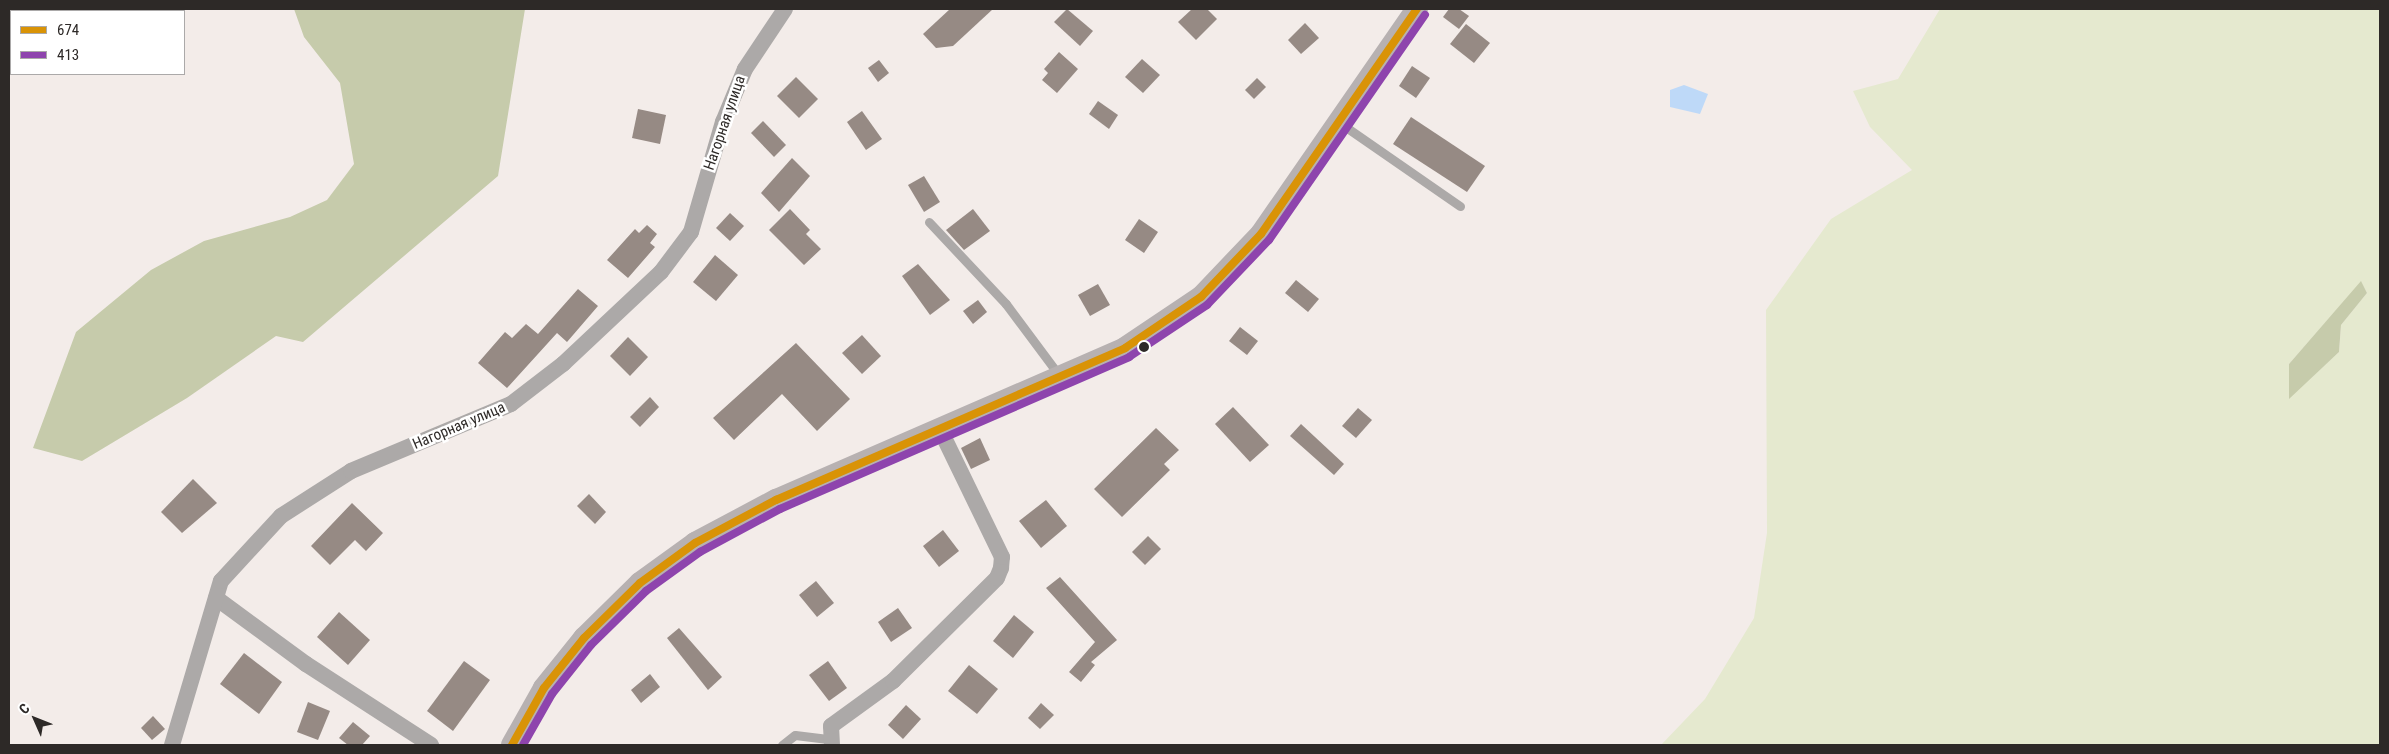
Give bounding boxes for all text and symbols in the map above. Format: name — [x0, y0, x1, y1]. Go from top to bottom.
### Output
legend — [10, 10, 185, 75]
text: 674 — [57, 21, 79, 39]
text: 413 — [57, 46, 79, 64]
street label: Нагорная улица — [700, 73, 750, 173]
unlabelled marker — [1139, 342, 1149, 352]
street label: Нагорная улица — [410, 398, 508, 454]
north arrow — [10, 694, 60, 744]
text: С — [16, 700, 33, 717]

